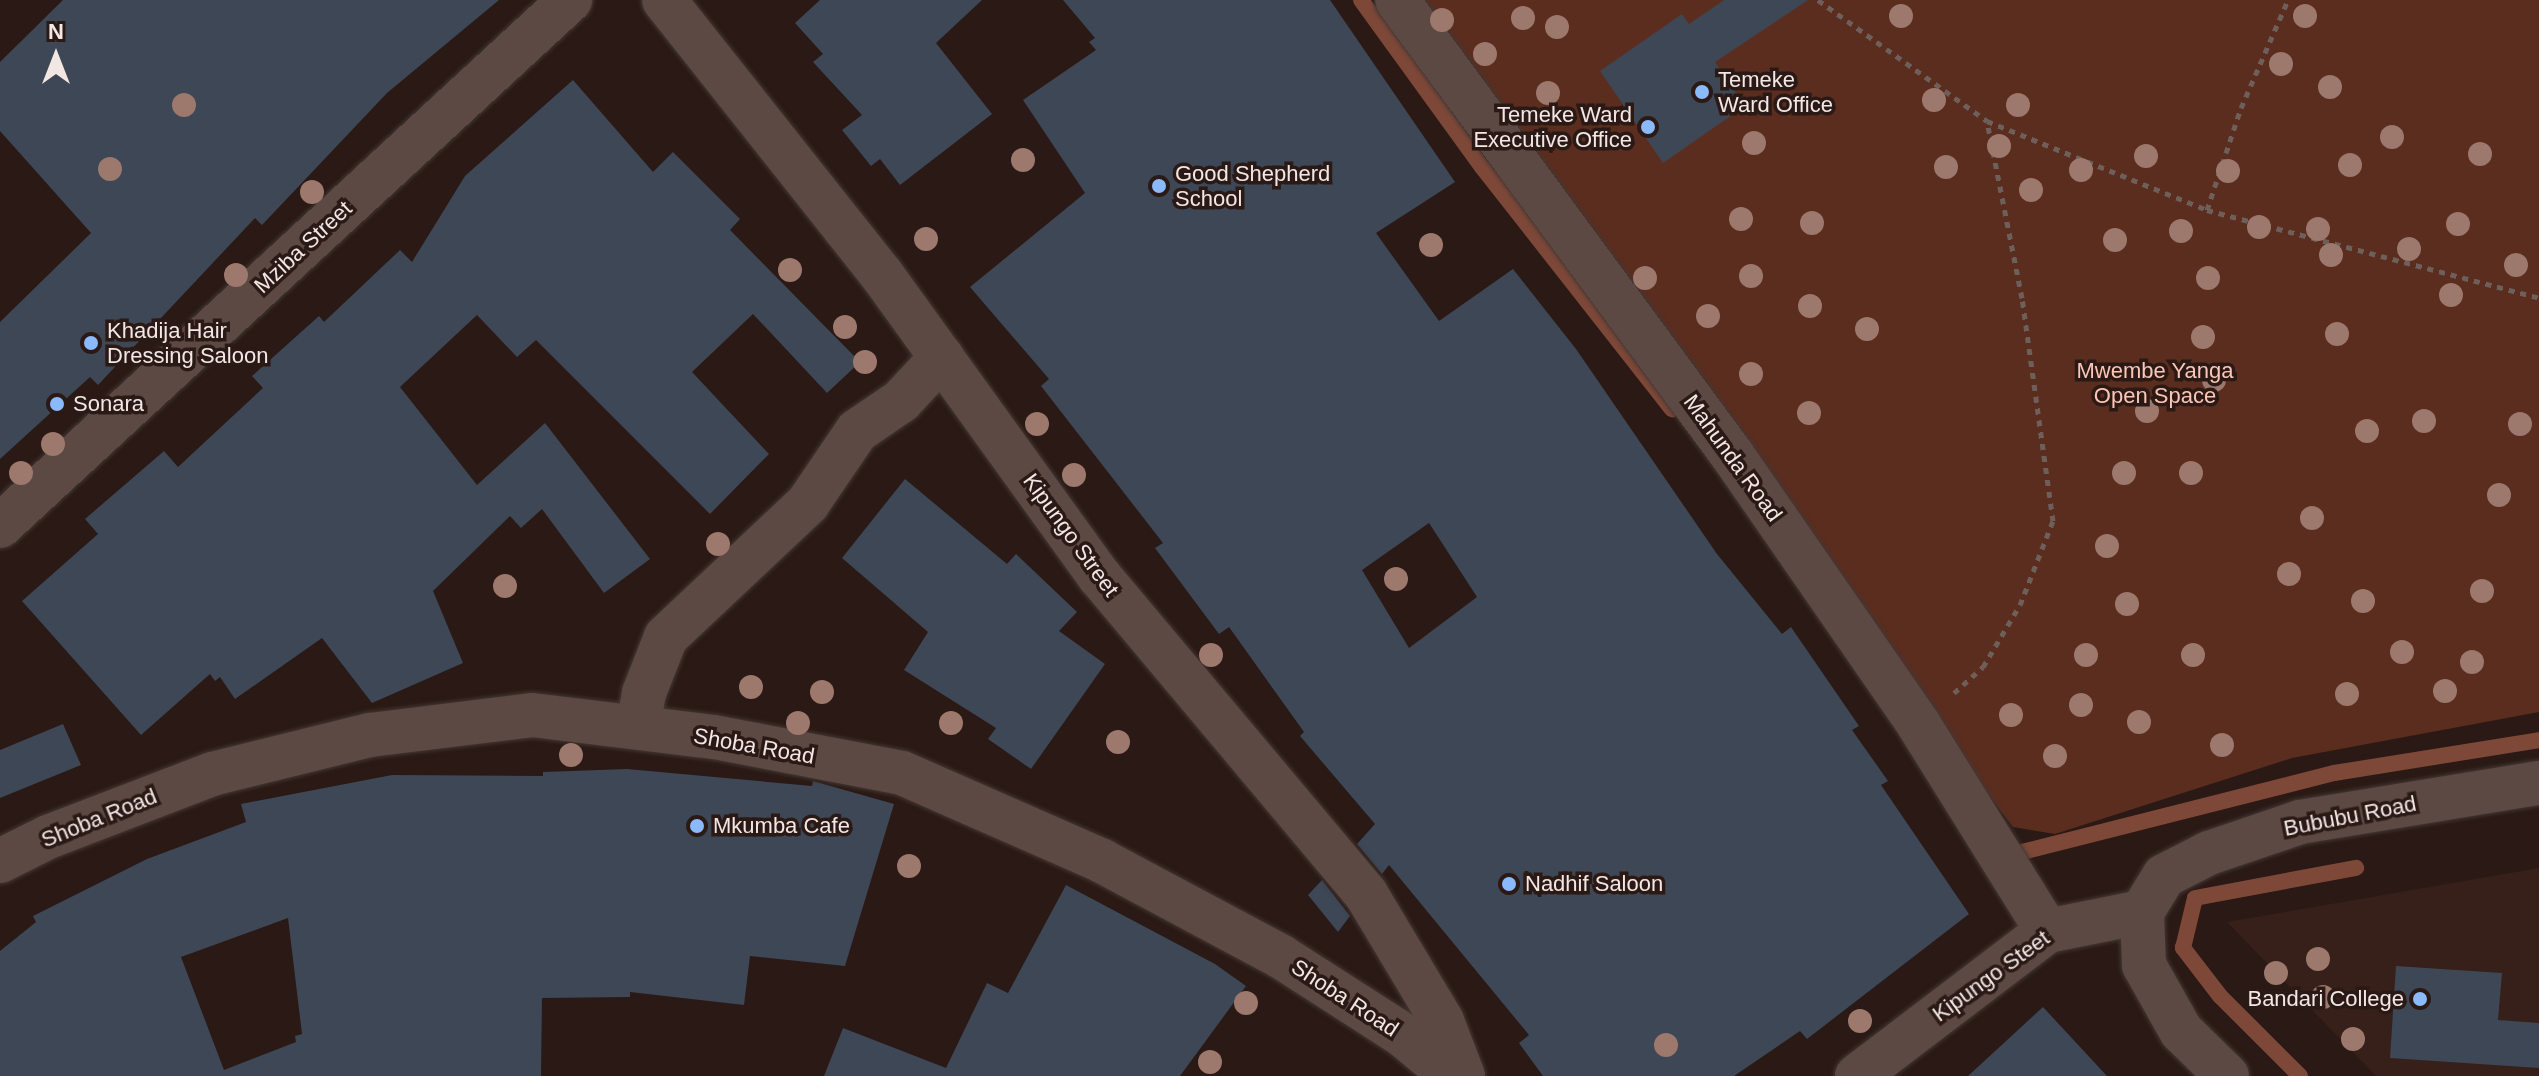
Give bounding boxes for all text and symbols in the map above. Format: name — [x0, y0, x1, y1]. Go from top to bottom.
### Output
north arrow — [16, 16, 96, 96]
text: N — [48, 19, 64, 44]
place label: Temeke Ward Office — [1718, 66, 1833, 118]
marker: Temeke Ward Office — [1693, 83, 1711, 101]
place label: Temeke Ward Executive Office — [1473, 101, 1632, 152]
marker: Temeke Ward Executive Office — [1639, 118, 1657, 136]
place label: Good Shepherd School — [1175, 160, 1330, 212]
marker: Good Shepherd School — [1150, 177, 1168, 195]
street label: Mziba Street — [249, 195, 357, 299]
place label: Khadija Hair Dressing Saloon — [107, 317, 268, 368]
marker: Khadija Hair Dressing Saloon — [82, 334, 100, 352]
park label: Mwembe Yanga Open Space — [2076, 357, 2234, 408]
street label: Mahunda Road — [1678, 389, 1788, 527]
place label: Sonara — [73, 391, 144, 417]
marker: Sonara — [48, 395, 66, 413]
street label: Kipungo Street — [1018, 468, 1124, 602]
street label: Shoba Road — [691, 722, 817, 770]
street label: Shoba Road — [37, 783, 161, 853]
street label: Bububu Road — [2281, 790, 2419, 842]
place label: Mkumba Cafe — [713, 813, 850, 839]
marker: Mkumba Cafe — [688, 817, 706, 835]
place label: Nadhif Saloon — [1525, 871, 1663, 897]
marker: Nadhif Saloon — [1500, 875, 1518, 893]
street label: Kipungo Steet — [1927, 925, 2055, 1027]
street label: Shoba Road — [1287, 954, 1403, 1042]
place label: Bandari College — [2247, 986, 2404, 1012]
marker: Bandari College — [2411, 990, 2429, 1008]

